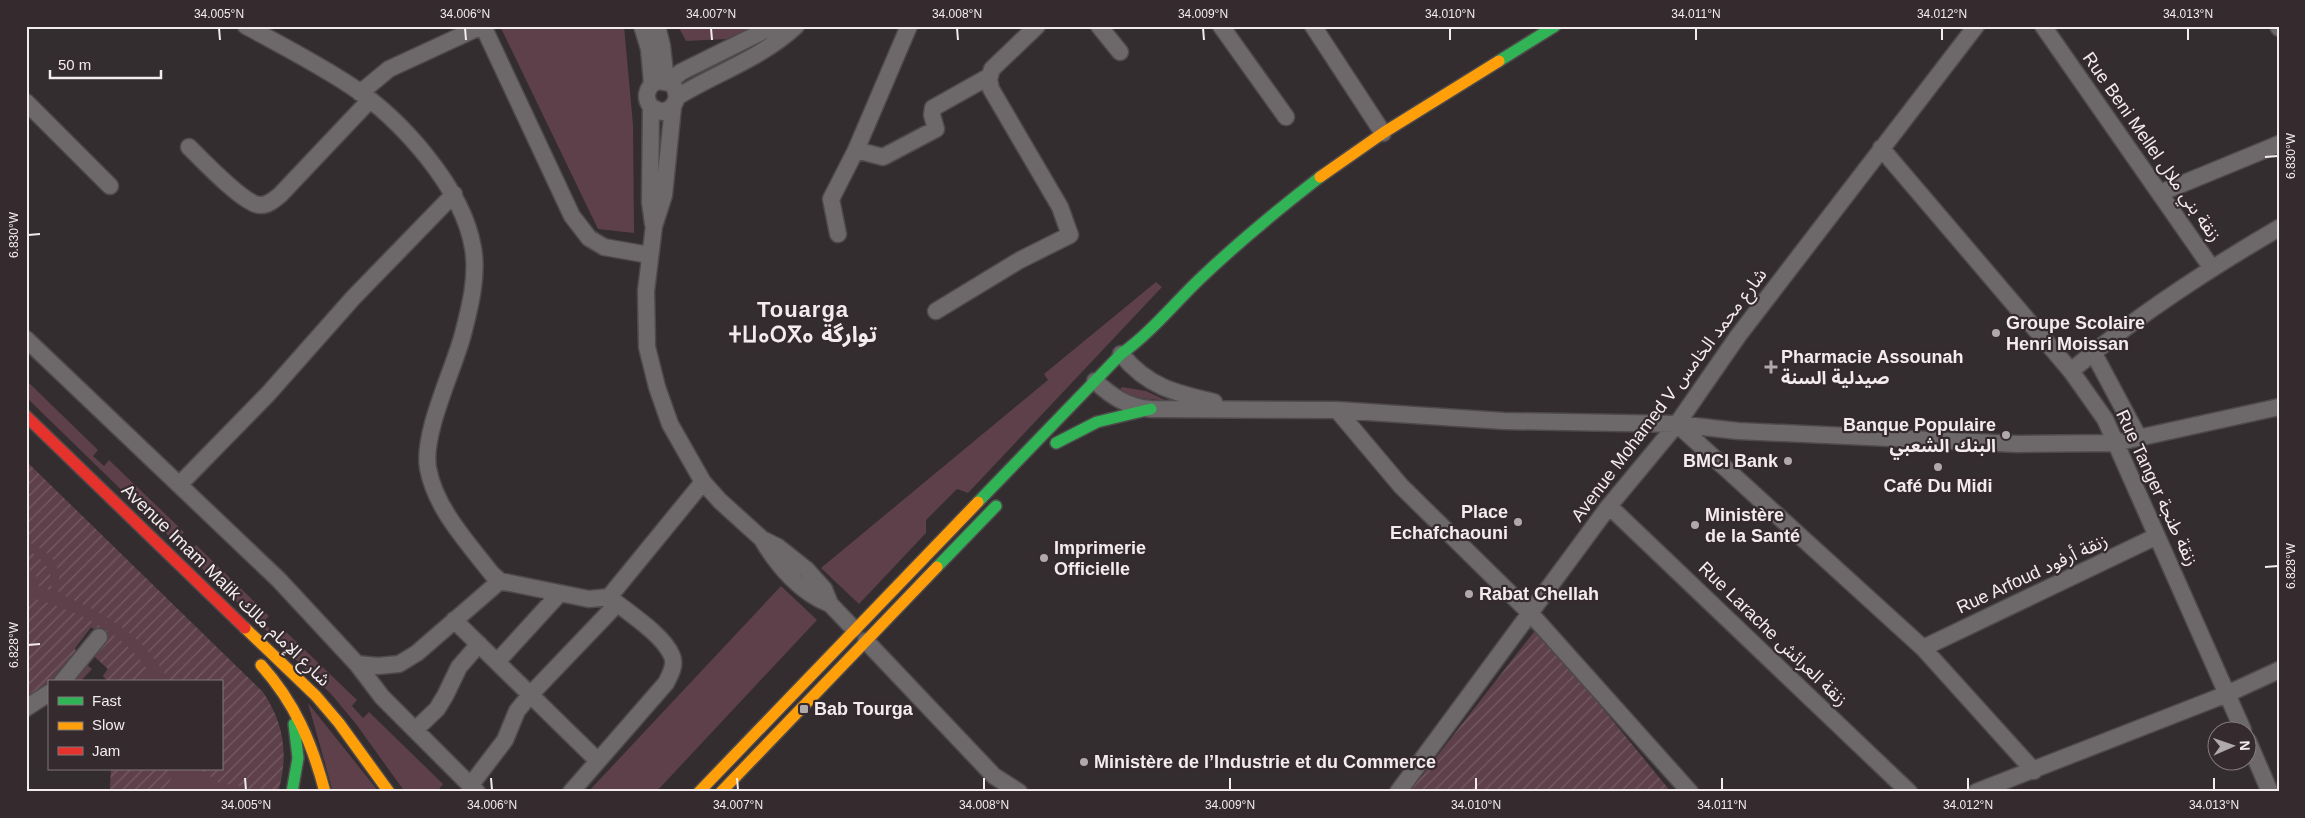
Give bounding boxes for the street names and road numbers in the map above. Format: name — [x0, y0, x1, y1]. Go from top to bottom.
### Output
street label: Rue Beni Mellel زنقة بني ملال — [2076, 48, 2225, 247]
street label: Avenue Mohamed V شارع محمد الخامس — [1567, 265, 1774, 528]
street label: Rue Tanger زنقة طنجة — [2111, 407, 2202, 570]
street label: Avenue Imam Malik شارع الإمام مالك — [115, 480, 334, 693]
street label: Rue Arfoud زنقة أرفود — [1953, 529, 2111, 619]
street label: Rue Larache زنقة العرائش — [1694, 558, 1851, 711]

